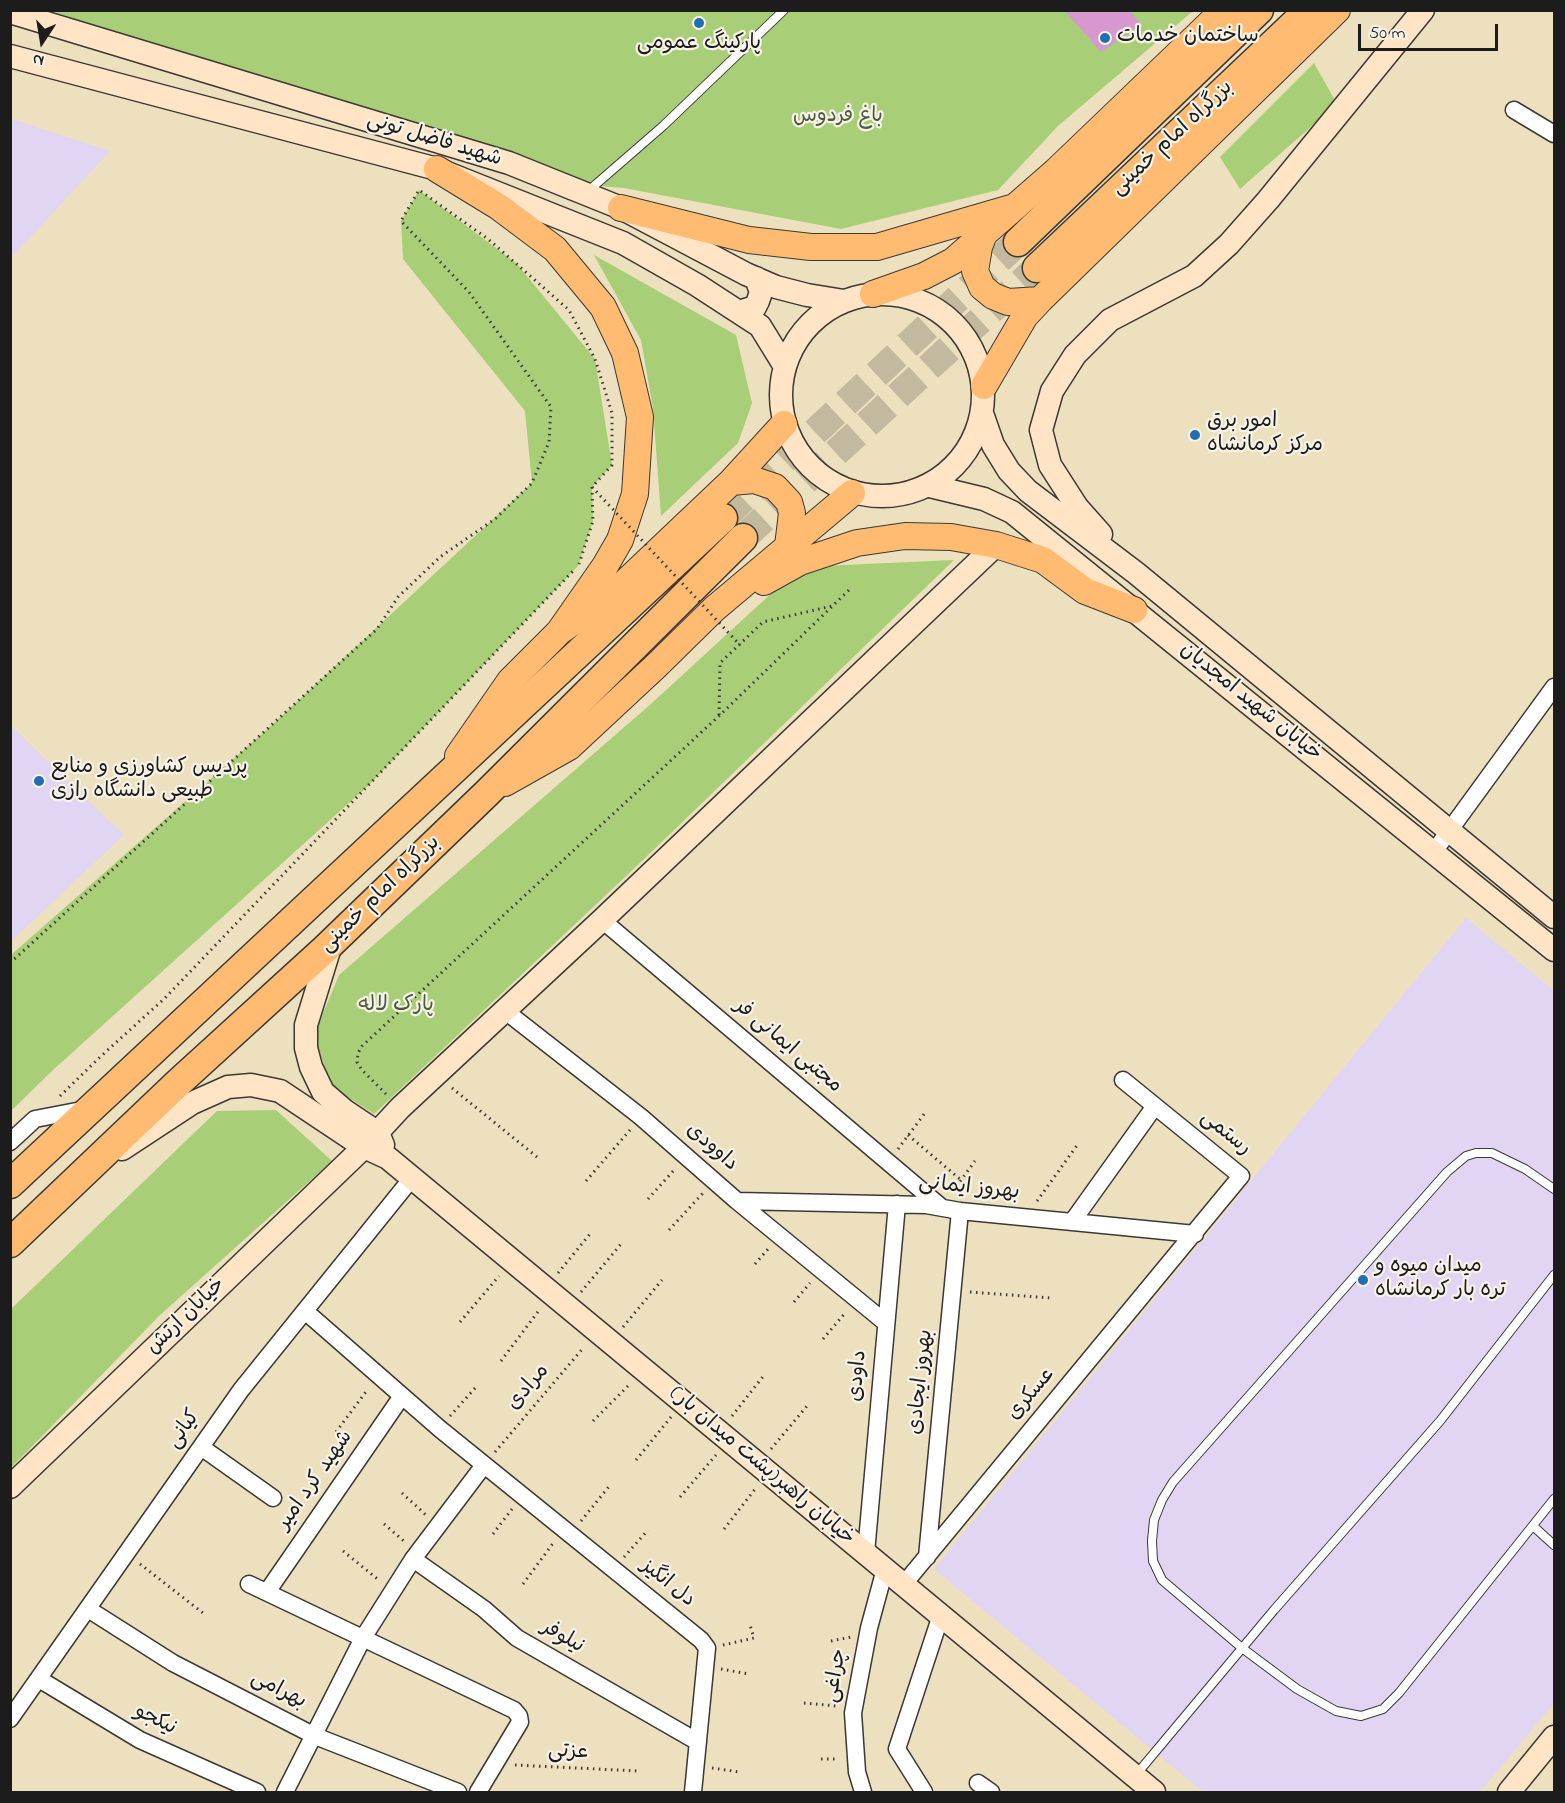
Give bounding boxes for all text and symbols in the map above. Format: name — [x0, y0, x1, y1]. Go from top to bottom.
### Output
north arrow — [12, 12, 72, 72]
scale bar — [1361, 12, 1500, 50]
marker: پارکینگ عمومی — [692, 16, 706, 30]
text: 50 m — [1369, 21, 1406, 47]
place label: ساختمان خدمات — [1117, 25, 1259, 51]
marker: ساختمان خدمات — [1098, 31, 1112, 45]
place label: پارکینگ عمومی — [637, 32, 761, 58]
text: N — [30, 47, 46, 72]
street label: بزرگراه امام خمینی — [1107, 76, 1239, 202]
park label: باغ فردوس — [793, 105, 883, 131]
street label: شهید فاضل تونی — [364, 109, 504, 173]
place label: امور برق مرکز کرمانشاه — [1207, 410, 1323, 460]
marker: امور برق مرکز کرمانشاه — [1188, 428, 1202, 442]
street label: خیابان شهید امجدیان — [1174, 638, 1326, 768]
place label: پردیس کشاورزی و منابع طبیعی دانشگاه رازی — [51, 756, 248, 806]
marker: پردیس کشاورزی و منابع طبیعی دانشگاه رازی — [32, 774, 46, 788]
street label: بزرگراه امام خمینی — [316, 831, 446, 959]
park label: پارک لاله — [358, 994, 434, 1020]
street label: مجتبی ایمانی فر — [728, 994, 846, 1100]
street label: رستمی — [1194, 1106, 1256, 1162]
street label: داوودی — [680, 1119, 742, 1177]
street label: بهروز ایمانی — [917, 1171, 1021, 1207]
place label: میدان میوه و تره بار کرمانشاه — [1375, 1255, 1506, 1305]
street label: خیابان ارتش — [142, 1273, 232, 1361]
marker: میدان میوه و تره بار کرمانشاه — [1356, 1273, 1370, 1287]
street label: بهروز ایجادی — [904, 1328, 940, 1436]
street label: داودی — [844, 1349, 874, 1403]
street label: مرادی — [502, 1360, 556, 1416]
street label: عسکری — [1003, 1364, 1061, 1426]
street label: خیابان راهبر(پشت میدان بار) — [663, 1382, 859, 1552]
street label: کیانی — [163, 1406, 207, 1454]
street label: شهید کرد امیر — [272, 1426, 360, 1536]
street label: دل انگیز — [634, 1554, 700, 1614]
street label: نیلوفر — [536, 1616, 588, 1660]
street label: چراغی — [820, 1647, 854, 1705]
street label: بهرامی — [246, 1666, 310, 1716]
street label: نیکجو — [130, 1700, 180, 1742]
street label: عزتی — [547, 1739, 589, 1767]

